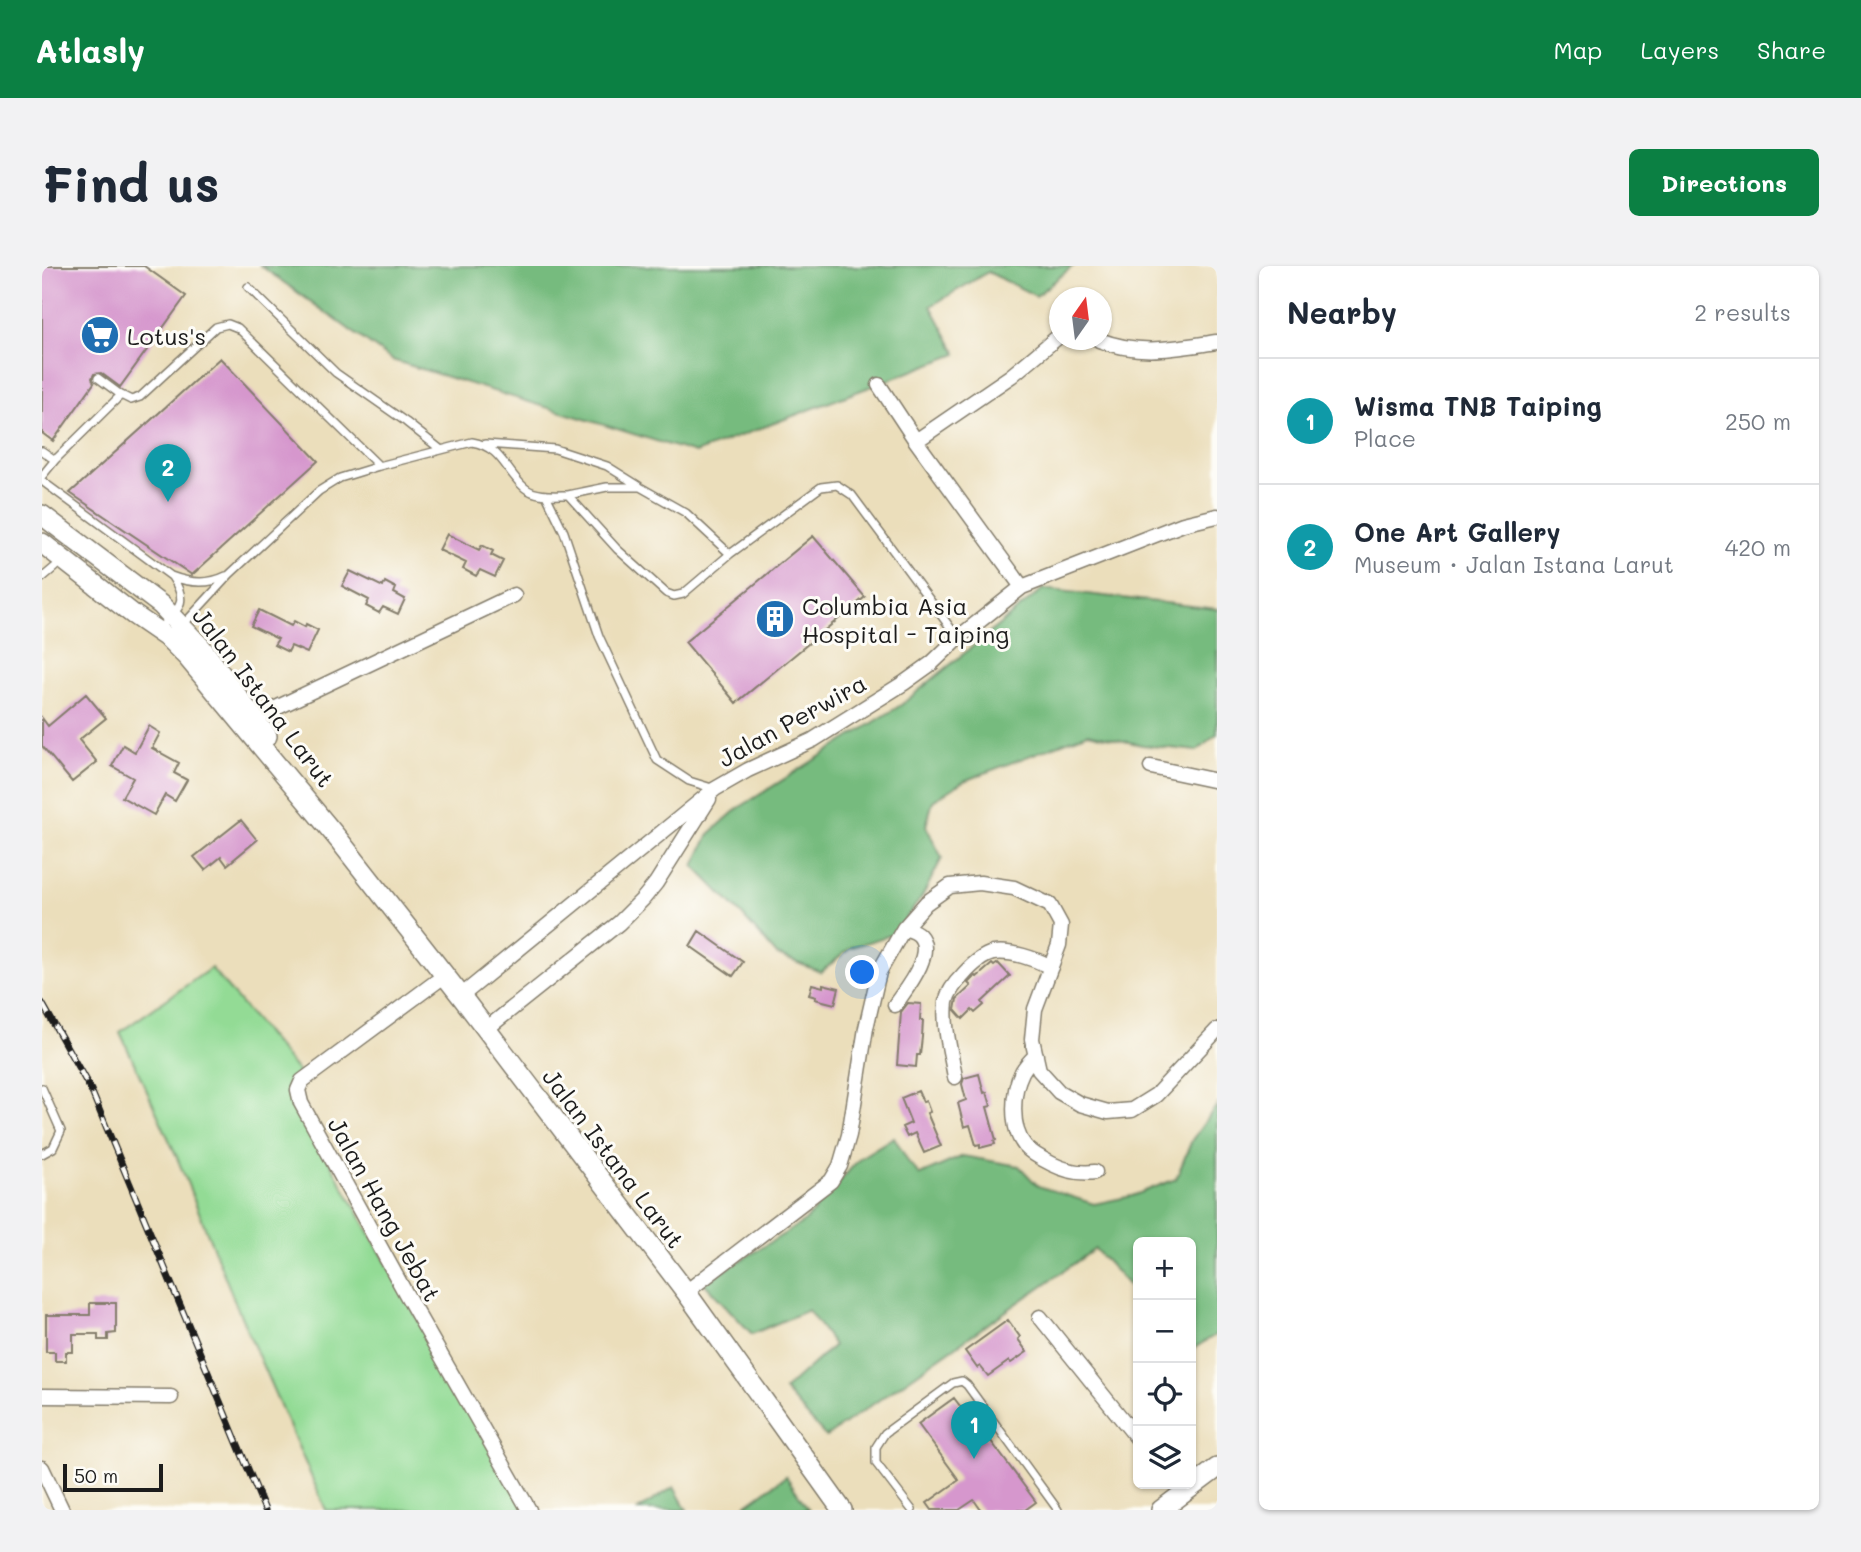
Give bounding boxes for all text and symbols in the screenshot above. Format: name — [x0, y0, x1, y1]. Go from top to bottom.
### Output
text: Atlasly — [35, 28, 145, 71]
text: Map — [1554, 34, 1602, 65]
text: Layers — [1640, 34, 1719, 65]
text: Share — [1757, 34, 1826, 65]
button: Directions — [1629, 149, 1819, 216]
text: Find us — [42, 151, 220, 214]
north arrow — [1049, 287, 1112, 350]
text: Nearby — [1287, 292, 1397, 332]
text: 2 results — [1694, 297, 1791, 327]
supermarket icon: Lotus's — [79, 314, 121, 356]
place label: Lotus's — [127, 320, 206, 351]
text: Wisma TNB Taiping — [1354, 389, 1602, 423]
text: 1 — [1305, 406, 1315, 436]
text: 250 m — [1725, 406, 1791, 436]
text: Place — [1354, 423, 1416, 453]
pin: 2 — [145, 444, 191, 502]
text: One Art Gallery — [1354, 515, 1561, 549]
text: 2 — [1304, 532, 1316, 562]
text: 420 m — [1725, 532, 1791, 562]
text: Museum · Jalan Istana Larut — [1354, 549, 1674, 579]
place label: Columbia Asia Hospital - Taiping — [802, 590, 1009, 649]
building icon: Columbia Asia Hospital - Taiping — [754, 598, 796, 640]
street label: Jalan Istana Larut — [186, 601, 342, 793]
street label: Jalan Perwira — [712, 667, 872, 773]
your location — [845, 955, 879, 989]
street label: Jalan Istana Larut — [536, 1062, 692, 1254]
street label: Jalan Hang Jebat — [322, 1111, 448, 1307]
map controls — [1133, 1237, 1196, 1489]
button: + — [1133, 1237, 1196, 1300]
button: − — [1133, 1300, 1196, 1363]
button: locate — [1133, 1363, 1196, 1426]
pin: 1 — [951, 1401, 997, 1459]
button: layers — [1133, 1426, 1196, 1489]
scale bar — [63, 1461, 163, 1493]
text: 50 m — [74, 1463, 118, 1488]

